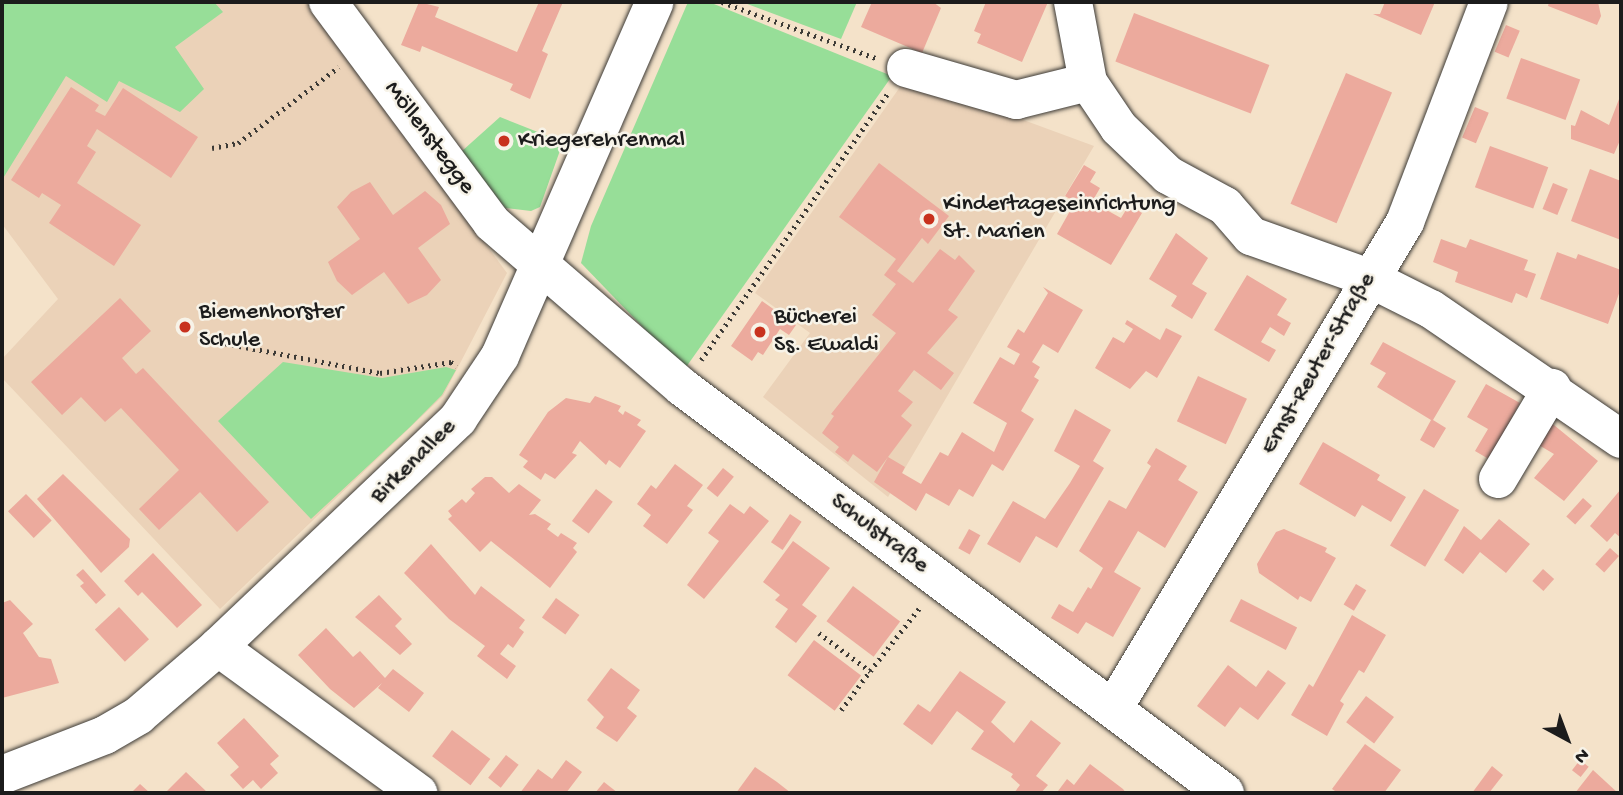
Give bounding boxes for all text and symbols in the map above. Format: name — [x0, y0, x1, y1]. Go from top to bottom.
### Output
street label: Möllenstegge — [377, 76, 481, 200]
place label: Kriegerehrenmal — [518, 127, 685, 155]
marker: Kriegerehrenmal — [496, 133, 512, 149]
place label: Kindertageseinrichtung St. Marien — [943, 191, 1176, 247]
marker: Kindertageseinrichtung St. Marien — [921, 211, 937, 227]
street label: Ernst-Reuter-Straße — [1255, 268, 1383, 460]
place label: Biemenhorster Schule — [199, 299, 343, 355]
place label: Bücherei Ss. Ewaldi — [774, 304, 879, 360]
marker: Biemenhorster Schule — [177, 319, 193, 335]
marker: Bücherei Ss. Ewaldi — [752, 324, 768, 340]
street label: Birkenallee — [365, 413, 463, 511]
street label: Schulstraße — [824, 488, 934, 580]
north arrow — [1532, 704, 1602, 774]
text: N — [1569, 742, 1593, 768]

